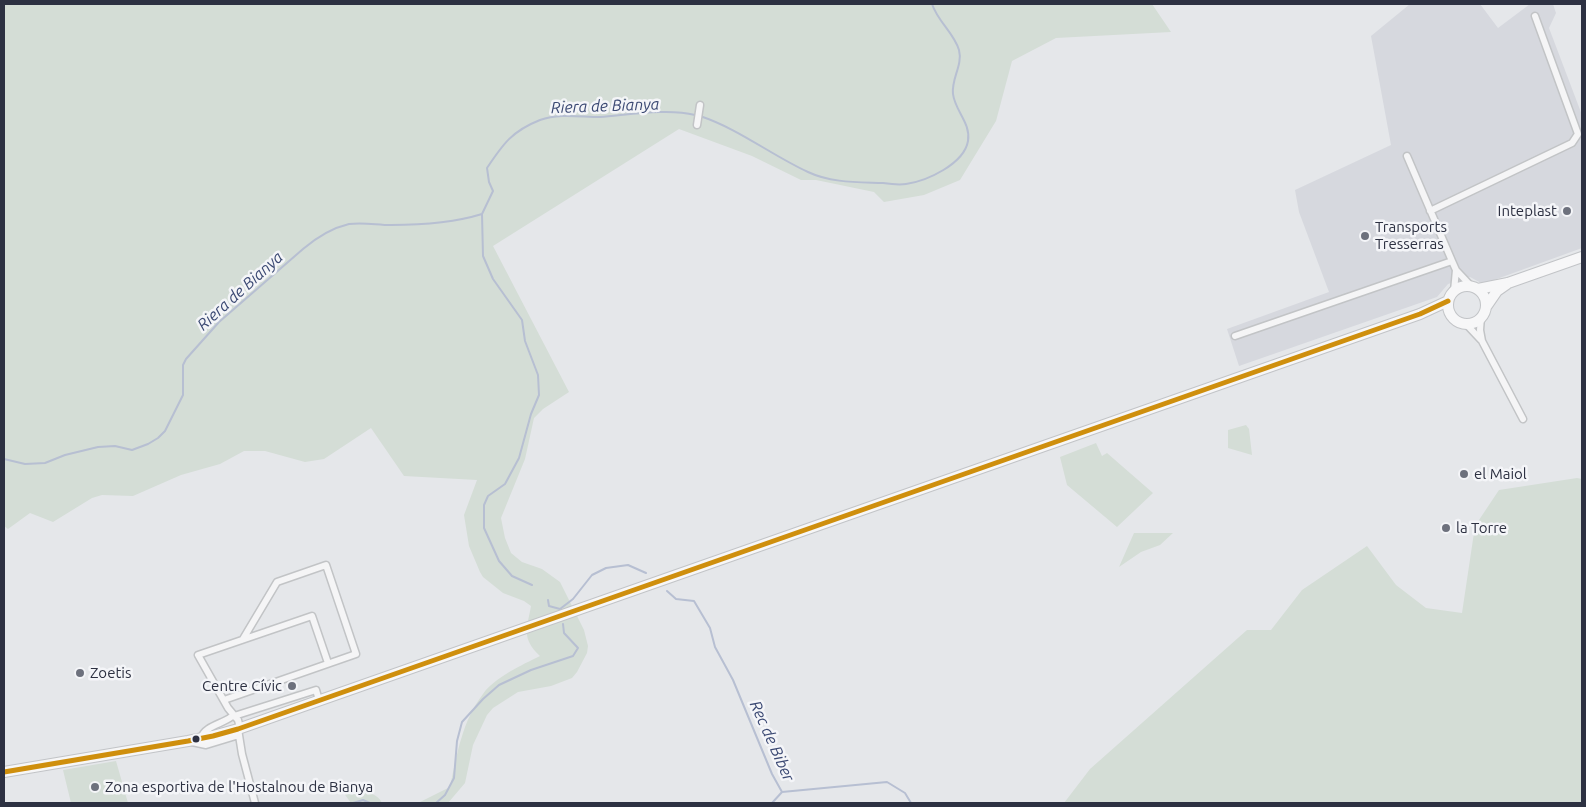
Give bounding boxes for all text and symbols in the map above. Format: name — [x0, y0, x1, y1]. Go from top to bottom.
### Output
water label: Riera de Bianya — [551, 95, 659, 117]
place label: Inteplast — [1498, 202, 1557, 220]
marker: Inteplast — [1561, 205, 1573, 217]
place label: Transports Tresserras — [1375, 218, 1447, 253]
marker: Transports Tresserras — [1359, 230, 1371, 242]
water label: Riera de Bianya — [193, 248, 287, 334]
place label: el Maiol — [1474, 465, 1527, 483]
marker: el Maiol — [1458, 468, 1470, 480]
place label: la Torre — [1456, 519, 1507, 537]
marker: la Torre — [1440, 522, 1452, 534]
place label: Zoetis — [90, 664, 131, 682]
marker: Zoetis — [74, 667, 86, 679]
place label: Centre Cívic — [202, 677, 282, 695]
marker: Centre Cívic — [286, 680, 298, 692]
water label: Rec de Biber — [746, 698, 798, 784]
unlabelled marker — [191, 734, 201, 744]
place label: Zona esportiva de l'Hostalnou de Bianya — [105, 778, 373, 796]
marker: Zona esportiva de l'Hostalnou de Bianya — [89, 781, 101, 793]

